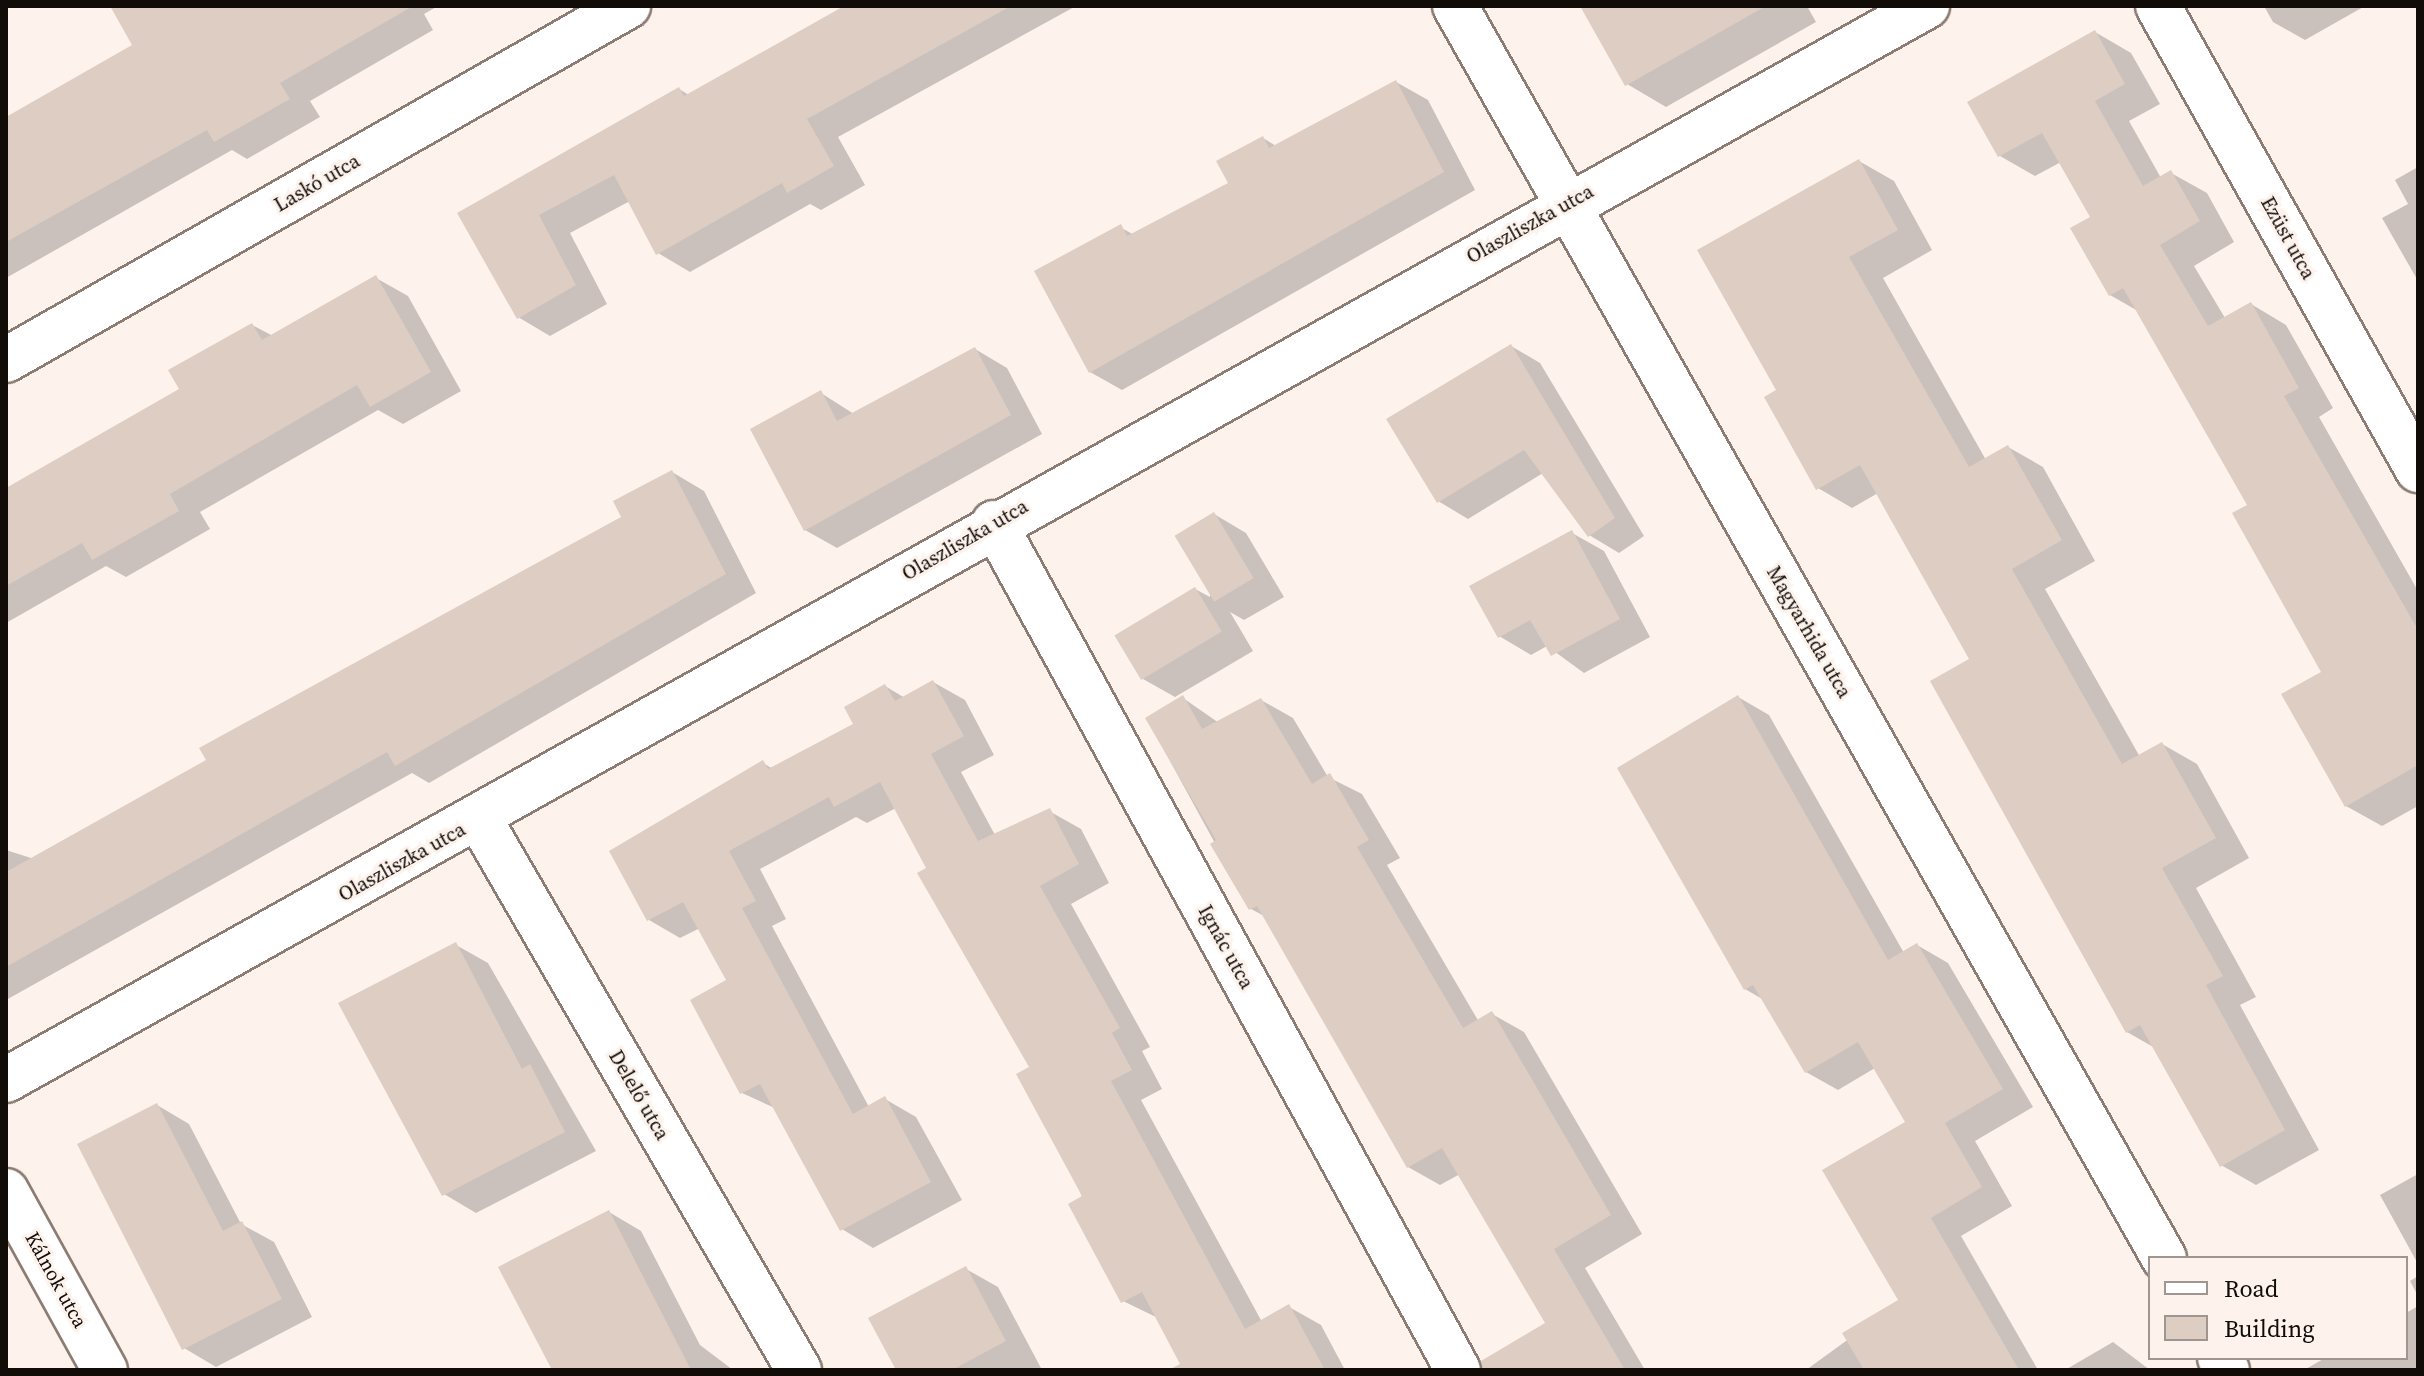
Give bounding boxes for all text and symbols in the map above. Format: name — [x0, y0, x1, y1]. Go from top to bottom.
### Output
street label: Laskó utca — [270, 149, 364, 217]
street label: Olaszliszka utca — [1462, 179, 1598, 269]
street label: Ezüst utca — [2255, 192, 2321, 284]
street label: Olaszliszka utca — [898, 494, 1032, 586]
street label: Magyarhida utca — [1761, 562, 1857, 702]
street label: Olaszliszka utca — [334, 817, 470, 907]
street label: Ignác utca — [1193, 901, 1259, 993]
street label: Delelő utca — [604, 1046, 674, 1144]
street label: Kálnok utca — [20, 1228, 92, 1332]
legend — [2148, 1256, 2408, 1360]
text: Road — [2224, 1272, 2278, 1305]
text: Building — [2224, 1312, 2315, 1345]

